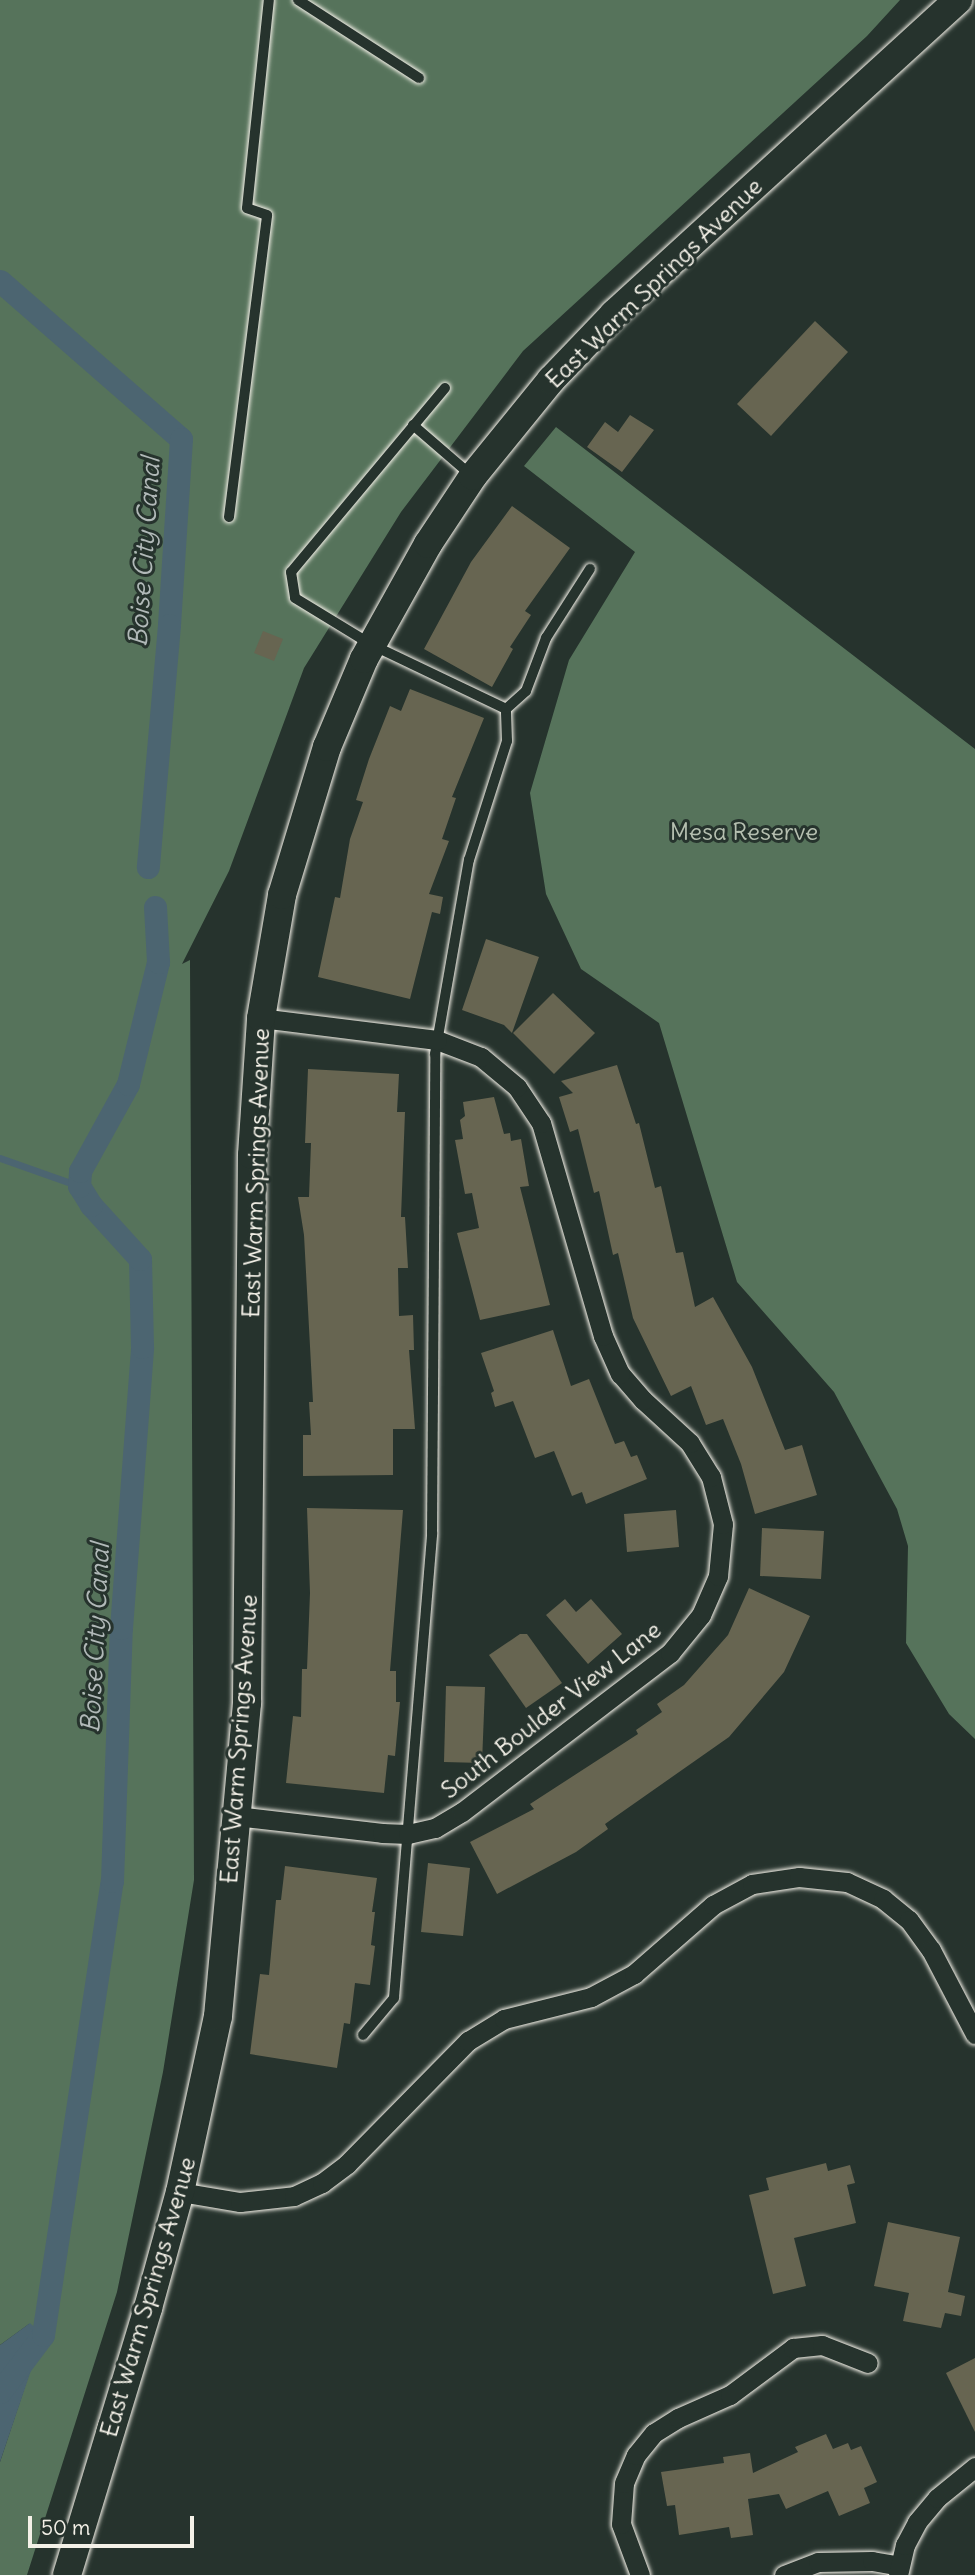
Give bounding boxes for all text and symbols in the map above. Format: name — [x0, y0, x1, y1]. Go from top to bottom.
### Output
street label: East Warm Springs Avenue — [540, 172, 768, 394]
water label: Boise City Canal — [122, 456, 166, 648]
park label: Mesa Reserve — [670, 818, 818, 846]
street label: East Warm Springs Avenue — [237, 1028, 275, 1318]
water label: Boise City Canal — [74, 1543, 116, 1733]
street label: East Warm Springs Avenue — [215, 1593, 263, 1885]
street label: South Boulder View Lane — [435, 1615, 667, 1805]
street label: East Warm Springs Avenue — [94, 2154, 202, 2440]
scale bar — [32, 2502, 198, 2546]
text: 50 m — [41, 2514, 90, 2541]

